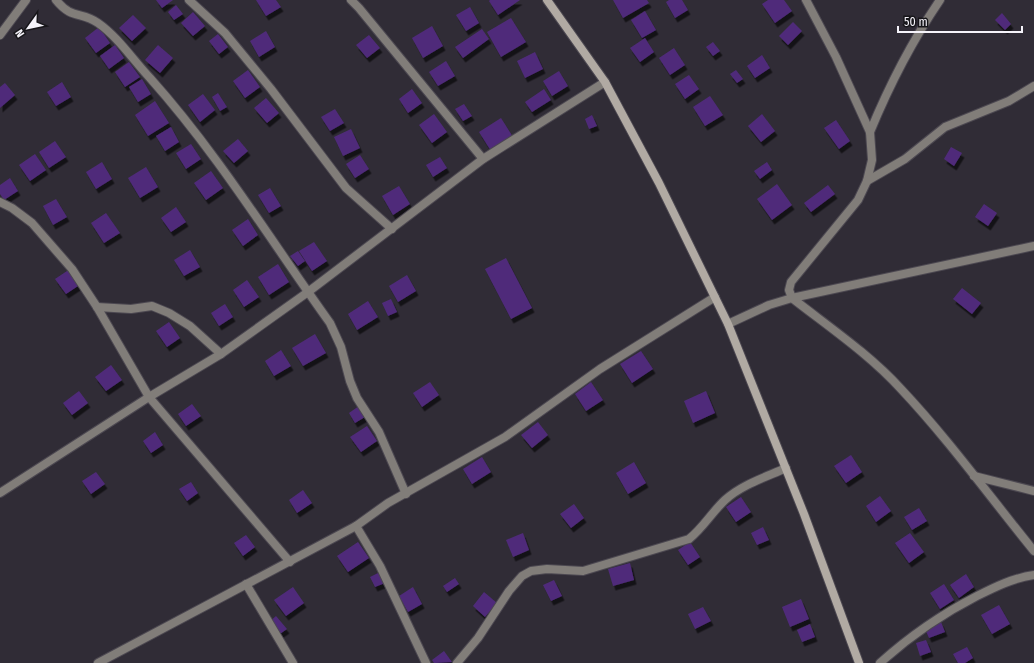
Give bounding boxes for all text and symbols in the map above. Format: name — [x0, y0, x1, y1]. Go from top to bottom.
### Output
north arrow — [8, 8, 48, 48]
scale bar — [898, 8, 1022, 34]
text: 50 m — [904, 15, 928, 29]
text: N — [13, 27, 27, 39]

